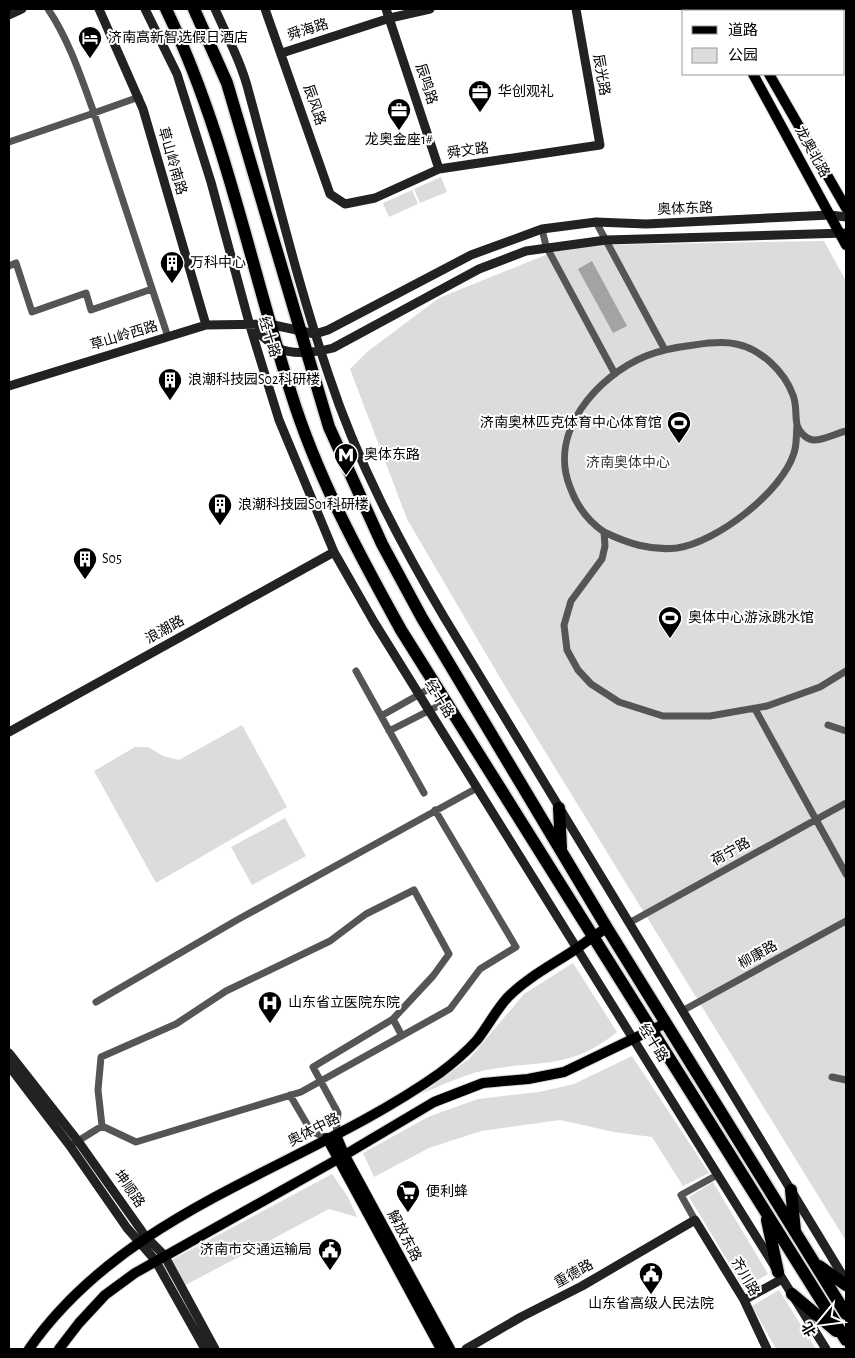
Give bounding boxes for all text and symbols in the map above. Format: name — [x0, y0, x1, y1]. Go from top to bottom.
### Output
legend — [682, 10, 845, 75]
street label: 舜海路 — [286, 16, 330, 43]
text: 道路 — [728, 22, 758, 38]
hotel icon: 济南高新智选假日酒店 — [77, 25, 103, 59]
place label: 济南高新智选假日酒店 — [108, 29, 248, 45]
text: 公园 — [728, 47, 758, 63]
street label: 辰光路 — [590, 53, 613, 97]
street label: 辰鸣路 — [413, 61, 441, 106]
office icon: 华创观礼 — [467, 79, 493, 113]
street label: 辰风路 — [301, 83, 328, 127]
place label: 华创观礼 — [498, 83, 554, 99]
office icon: 龙奥金座1# — [386, 97, 412, 131]
street label: 龙奥北路 — [792, 123, 833, 180]
street label: 草山岭南路 — [156, 125, 190, 197]
place label: 龙奥金座1# — [365, 131, 433, 147]
street label: 舜文路 — [446, 140, 490, 161]
street label: 奥体东路 — [657, 199, 713, 217]
building icon: 万科中心 — [159, 250, 185, 284]
place label: 万科中心 — [190, 255, 246, 270]
street label: 经十路 — [256, 315, 283, 359]
street label: 草山岭西路 — [88, 317, 160, 353]
building icon: 浪潮科技园S02科研楼 — [157, 367, 183, 401]
place label: 浪潮科技园S02科研楼 — [188, 372, 320, 387]
sports icon: 济南奥林匹克体育中心体育馆 — [666, 410, 692, 444]
place label: 济南奥林匹克体育中心体育馆 — [480, 414, 662, 430]
metro station icon: 奥体东路 — [333, 442, 359, 476]
place label: 奥体东路 — [364, 446, 420, 462]
park label: 济南奥体中心 — [586, 454, 670, 470]
building icon: 浪潮科技园S01科研楼 — [207, 492, 233, 526]
place label: 浪潮科技园S01科研楼 — [238, 497, 369, 512]
building icon: S05 — [72, 546, 98, 580]
place label: S05 — [102, 552, 122, 566]
sports icon: 奥体中心游泳跳水馆 — [657, 605, 683, 639]
place label: 奥体中心游泳跳水馆 — [688, 609, 814, 625]
street label: 浪潮路 — [143, 613, 187, 646]
street label: 经十路 — [422, 677, 457, 721]
street label: 荷宁路 — [708, 834, 753, 868]
street label: 柳康路 — [736, 938, 780, 971]
hospital icon: 山东省立医院东院 — [257, 990, 283, 1024]
place label: 山东省立医院东院 — [288, 995, 400, 1010]
street label: 经十路 — [636, 1021, 671, 1065]
street label: 奥体中路 — [285, 1109, 342, 1149]
street label: 坤顺路 — [111, 1167, 148, 1210]
supermarket icon: 便利蜂 — [395, 1179, 421, 1213]
place label: 便利蜂 — [426, 1183, 468, 1199]
street label: 解放东路 — [385, 1208, 424, 1264]
public building icon: 济南市交通运输局 — [317, 1237, 343, 1271]
place label: 济南市交通运输局 — [200, 1241, 312, 1257]
street label: 齐川路 — [728, 1255, 762, 1299]
street label: 重德路 — [551, 1256, 596, 1290]
public building icon: 山东省高级人民法院 — [638, 1261, 664, 1295]
place label: 山东省高级人民法院 — [588, 1296, 714, 1311]
north arrow — [795, 1298, 845, 1348]
text: 北 — [799, 1319, 819, 1339]

